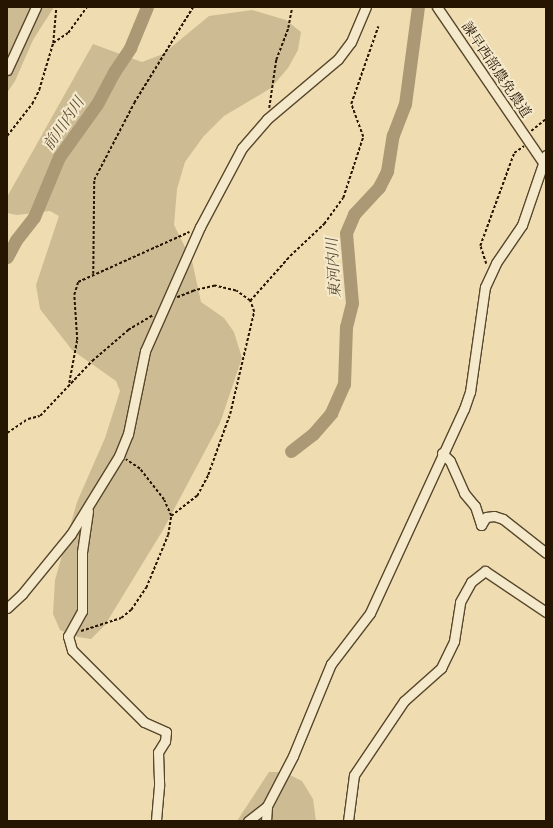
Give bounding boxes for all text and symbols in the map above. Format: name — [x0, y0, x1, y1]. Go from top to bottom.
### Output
street label: 諫早西部農免農道 — [458, 19, 534, 121]
water label: 前川内川 — [40, 94, 88, 154]
water label: 東河内川 — [323, 238, 345, 298]

